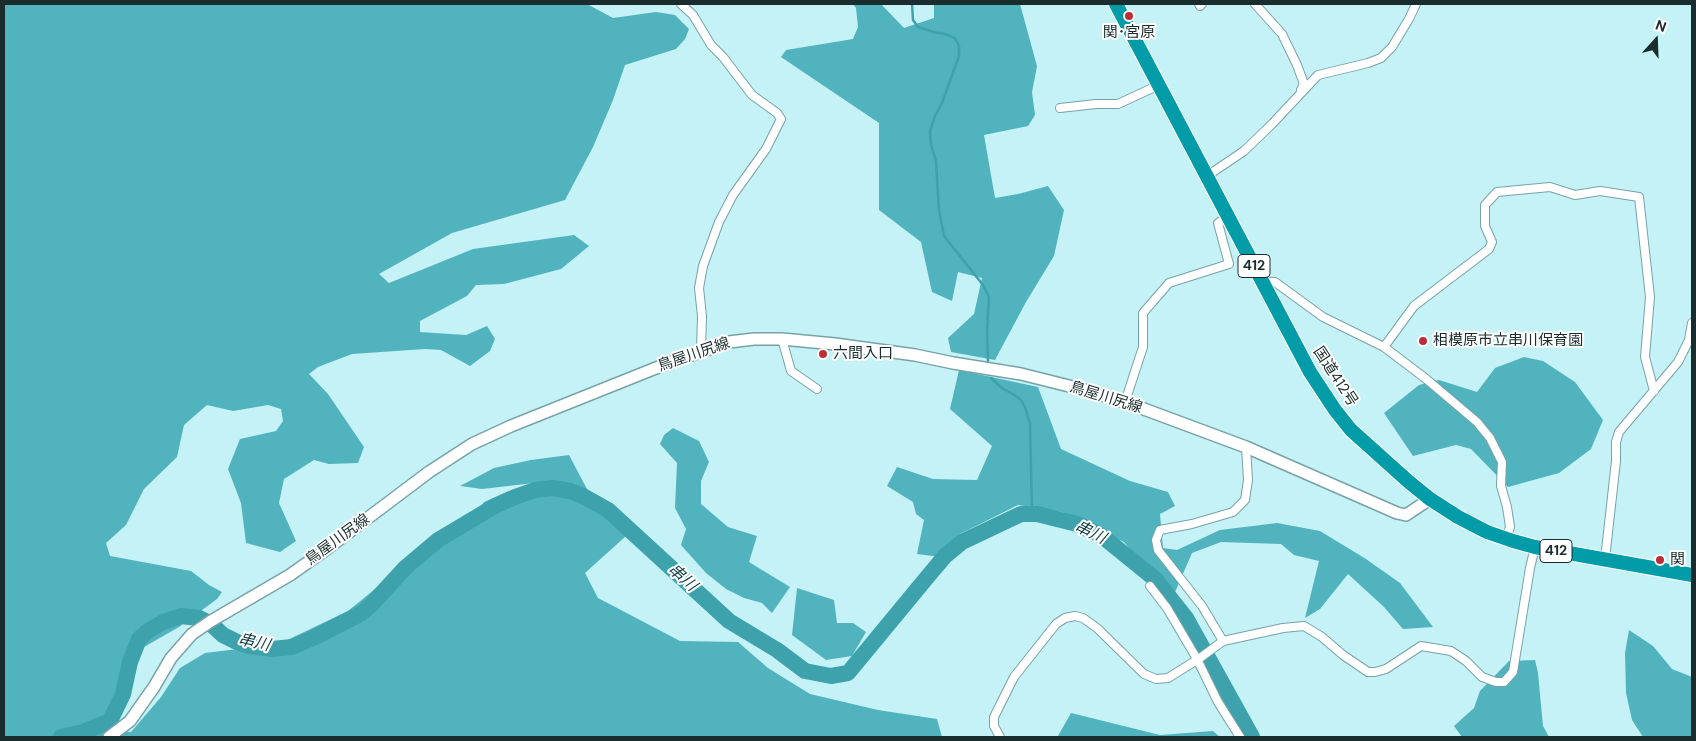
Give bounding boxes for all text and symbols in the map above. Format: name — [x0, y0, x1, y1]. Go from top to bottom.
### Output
marker: 関･宮原 — [1123, 10, 1135, 22]
north arrow — [1631, 15, 1681, 65]
text: N — [1653, 16, 1669, 36]
place label: 関･宮原 — [1103, 24, 1155, 42]
road number: 412 — [1238, 255, 1270, 278]
place label: 相模原市立串川保育園 — [1433, 332, 1583, 350]
street label: 鳥屋川尻線 — [656, 334, 732, 376]
marker: 相模原市立串川保育園 — [1417, 335, 1429, 347]
street label: 国道412号 — [1309, 344, 1361, 410]
place label: 六間入口 — [833, 345, 893, 363]
marker: 六間入口 — [817, 348, 829, 360]
street label: 鳥屋川尻線 — [1068, 378, 1144, 418]
street label: 鳥屋川尻線 — [302, 511, 374, 569]
water label: 串川 — [1071, 517, 1109, 549]
road number: 412 — [1540, 540, 1572, 562]
place label: 関 — [1670, 551, 1685, 569]
marker: 関 — [1654, 554, 1666, 566]
water label: 串川 — [664, 560, 700, 596]
water label: 串川 — [236, 630, 272, 656]

